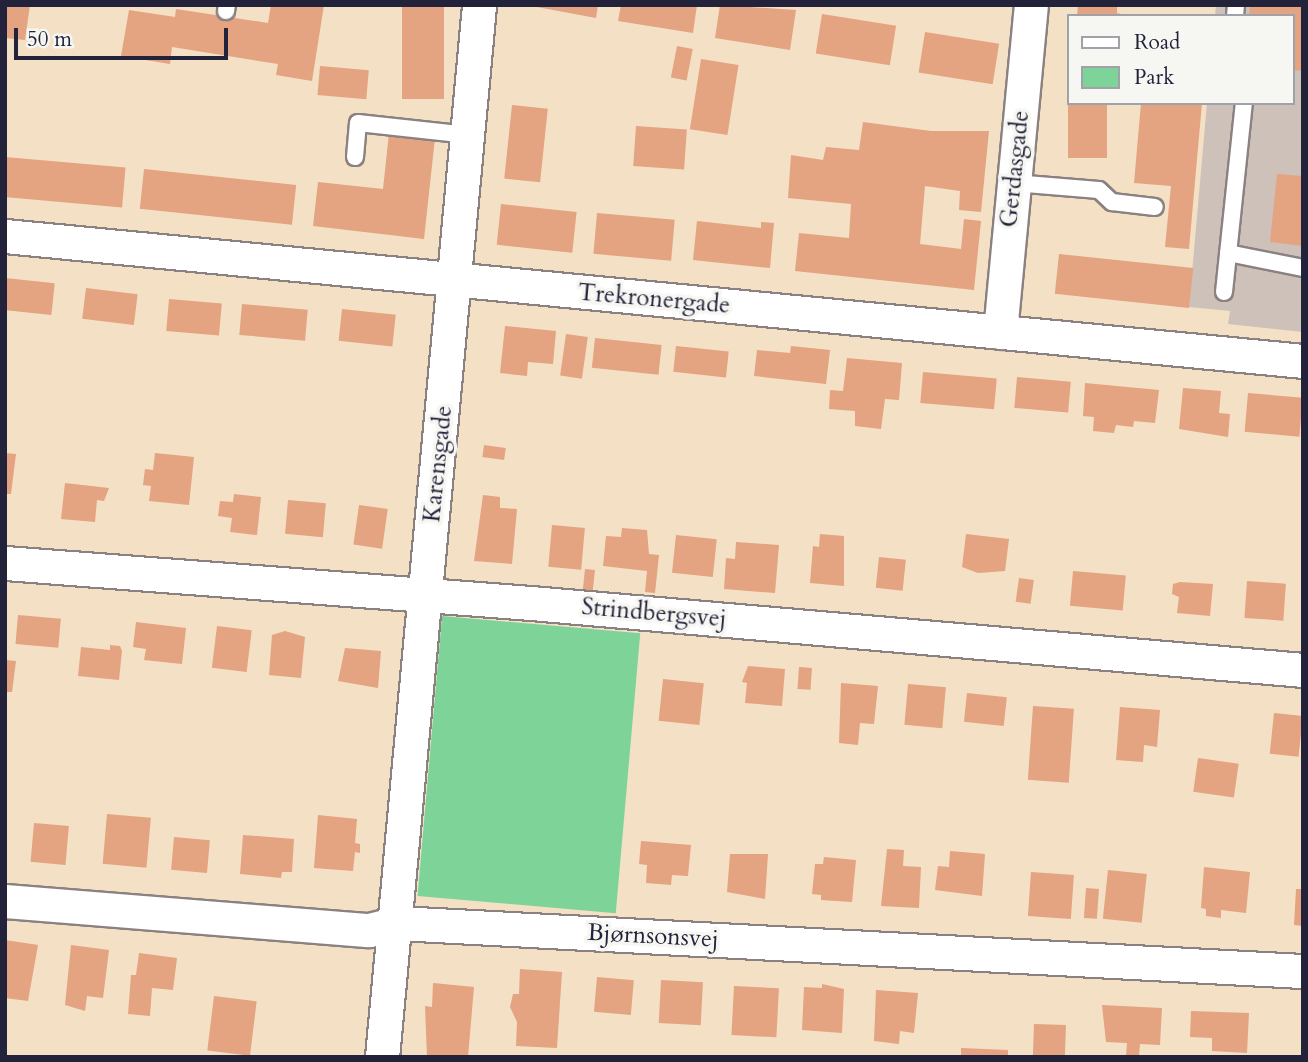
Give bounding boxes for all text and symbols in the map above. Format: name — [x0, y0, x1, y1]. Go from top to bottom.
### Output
scale bar — [18, 14, 231, 58]
legend — [1066, 14, 1294, 105]
text: 50 m — [27, 25, 72, 54]
text: Road — [1134, 28, 1180, 57]
text: Park — [1134, 63, 1174, 92]
street label: Gerdasgade — [995, 109, 1035, 229]
street label: Trekronergade — [577, 278, 731, 320]
street label: Karensgade — [418, 404, 458, 524]
street label: Strindbergsvej — [580, 592, 728, 634]
street label: Bjørnsonsvej — [587, 918, 719, 954]

